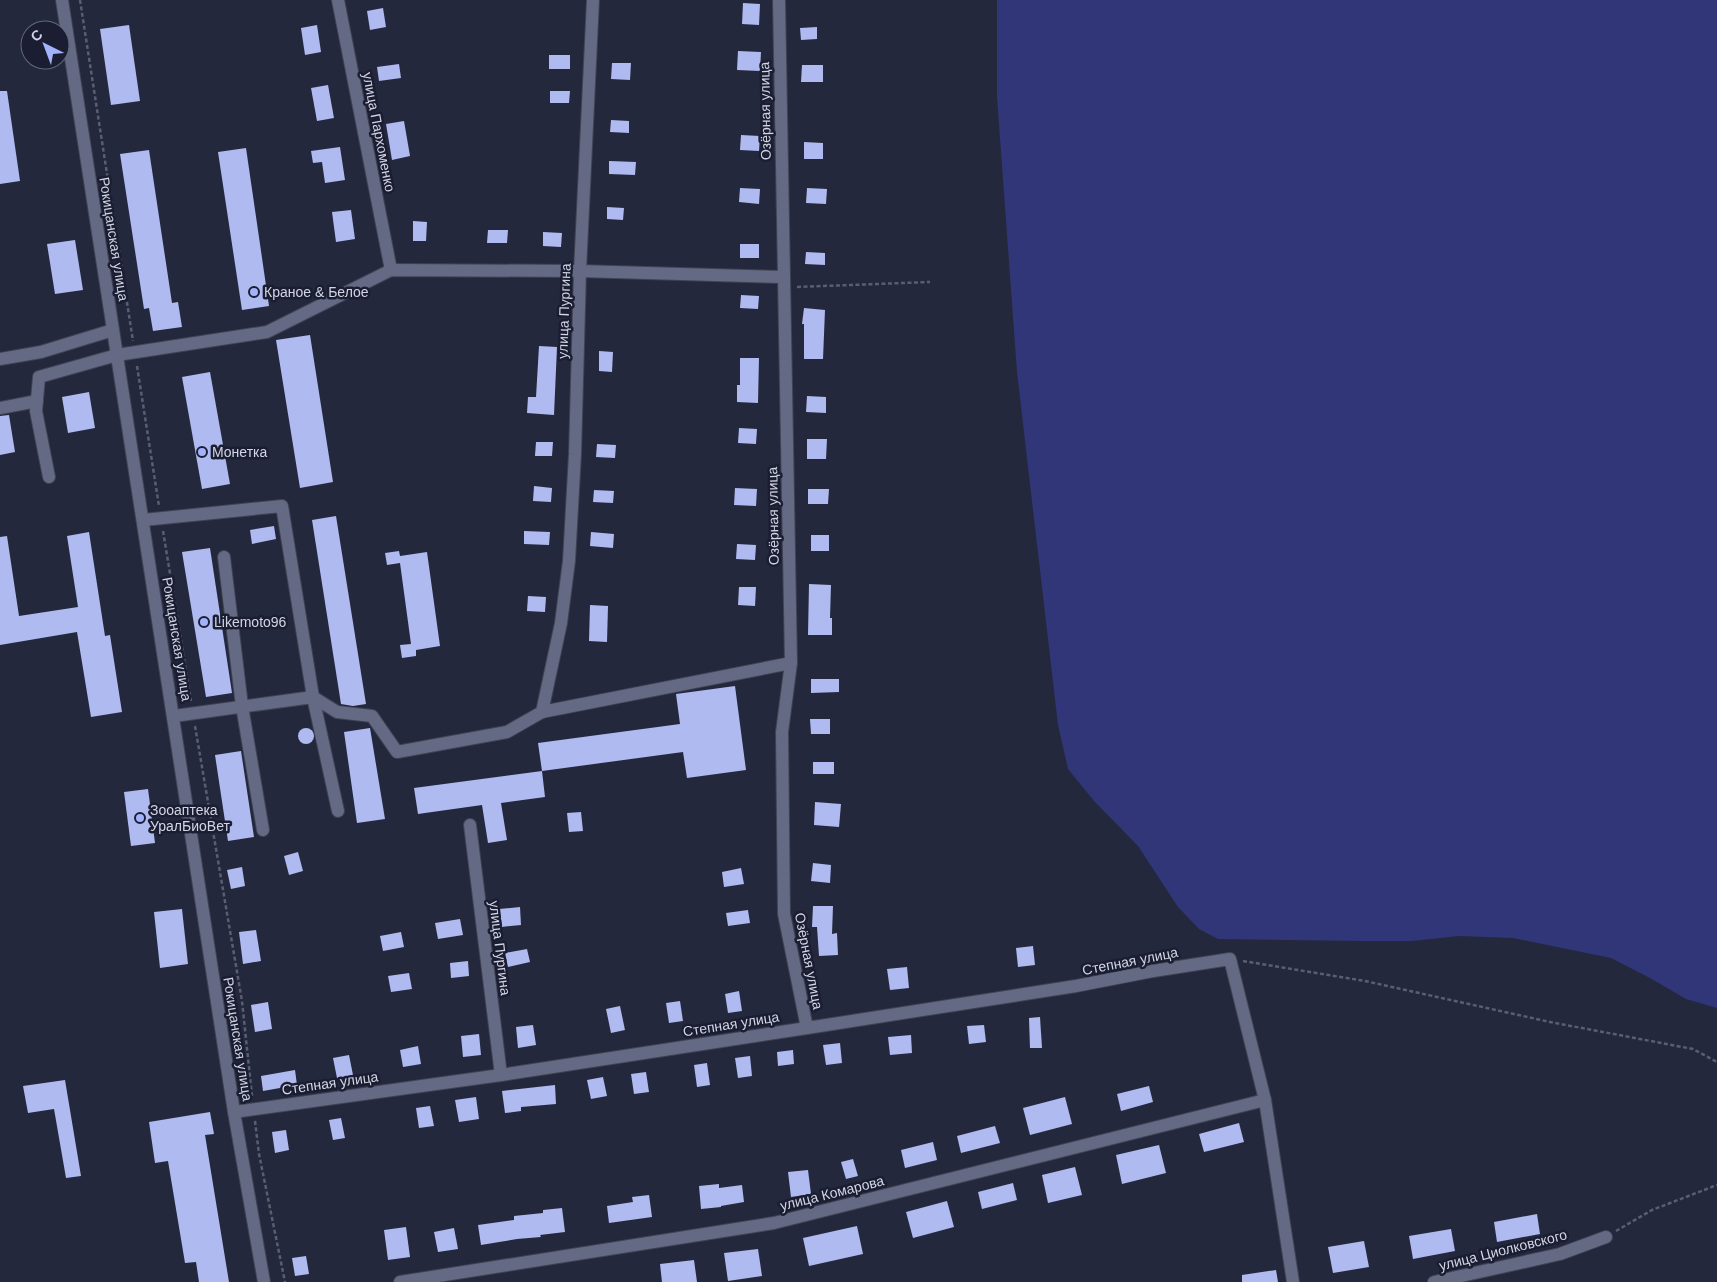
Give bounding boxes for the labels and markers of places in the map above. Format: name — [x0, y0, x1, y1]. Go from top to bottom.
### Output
place label: Краное & Белое — [264, 284, 369, 300]
marker: Краное & Белое — [248, 286, 260, 298]
place label: Монетка — [212, 444, 268, 460]
marker: Монетка — [196, 446, 208, 458]
place label: Likemoto96 — [214, 614, 287, 630]
marker: Likemoto96 — [198, 616, 210, 628]
place label: Зооаптека УралБиоВет — [150, 802, 230, 834]
marker: Зооаптека УралБиоВет — [134, 812, 146, 824]

